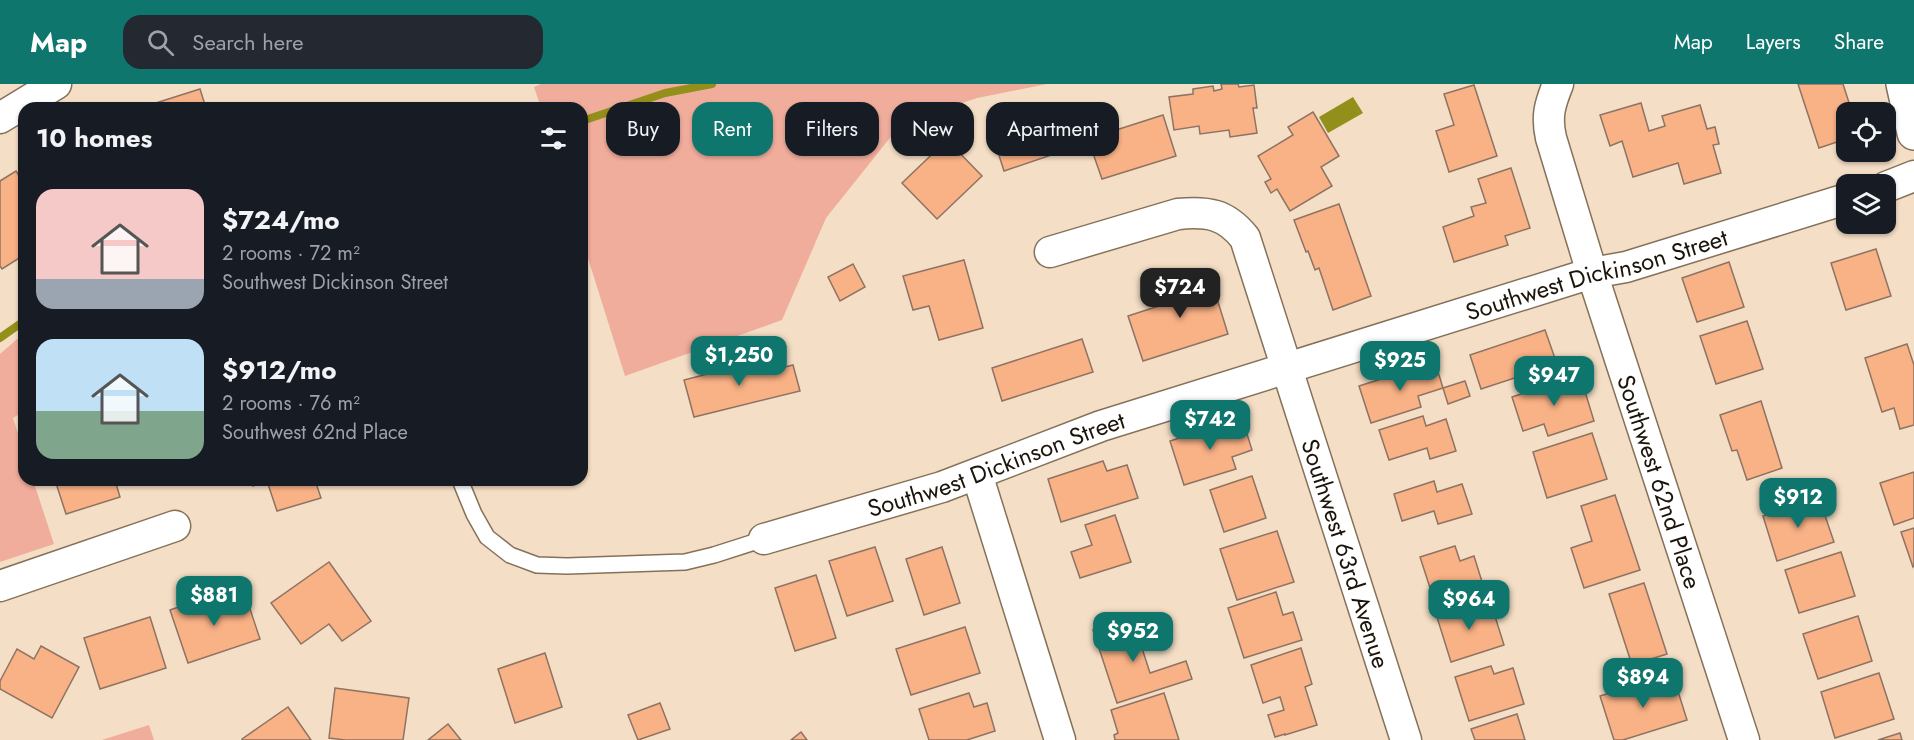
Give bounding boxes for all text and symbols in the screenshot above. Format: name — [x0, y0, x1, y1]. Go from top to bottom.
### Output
search box — [123, 15, 543, 69]
text: Map — [30, 22, 87, 63]
icon: search — [144, 26, 177, 59]
text: Search here — [192, 26, 304, 58]
text: Map — [1674, 27, 1713, 57]
text: Layers — [1746, 27, 1801, 57]
text: Share — [1834, 27, 1884, 57]
chip: Buy — [606, 102, 680, 156]
chip: Rent — [692, 102, 773, 156]
chip: Filters — [785, 102, 879, 156]
chip: New — [891, 102, 974, 156]
chip: Apartment — [986, 102, 1119, 156]
map controls — [1836, 102, 1896, 234]
button: locate — [1836, 102, 1896, 162]
text: 10 homes — [36, 119, 152, 157]
icon: filters — [537, 122, 570, 155]
button: layers — [1836, 174, 1896, 234]
text: $724/mo — [222, 201, 340, 239]
icon: home — [84, 213, 156, 285]
street label: Southwest Dickinson Street — [1461, 219, 1732, 329]
text: 2 rooms · 72 m² — [222, 239, 360, 268]
text: Southwest Dickinson Street — [222, 268, 448, 297]
pin: $724 — [1144, 268, 1216, 319]
text: $724 — [1154, 273, 1206, 302]
pin: $1,250 — [690, 336, 788, 387]
text: $1,250 — [705, 341, 773, 370]
pin: $925 — [1364, 341, 1436, 392]
text: $925 — [1374, 346, 1426, 375]
text: $912/mo — [222, 351, 337, 389]
pin: $947 — [1518, 356, 1590, 407]
text: $947 — [1528, 361, 1580, 390]
icon: home — [84, 363, 156, 435]
street label: Southwest 62nd Place — [1609, 370, 1711, 593]
text: 2 rooms · 76 m² — [222, 389, 360, 418]
pin: $742 — [1174, 400, 1246, 451]
street label: Southwest Dickinson Street — [863, 402, 1129, 525]
text: $742 — [1184, 405, 1236, 434]
text: Southwest 62nd Place — [222, 418, 408, 447]
street label: Southwest 63rd Avenue — [1293, 434, 1399, 673]
pin: $912 — [1762, 478, 1834, 529]
text: $912 — [1773, 483, 1823, 512]
pin: $881 — [178, 576, 250, 627]
pin: $964 — [1433, 580, 1505, 631]
text: $881 — [190, 581, 238, 610]
text: $964 — [1442, 585, 1496, 614]
pin: $952 — [1097, 612, 1169, 663]
text: $952 — [1107, 617, 1159, 646]
pin: $894 — [1607, 658, 1679, 709]
text: $894 — [1617, 663, 1669, 692]

